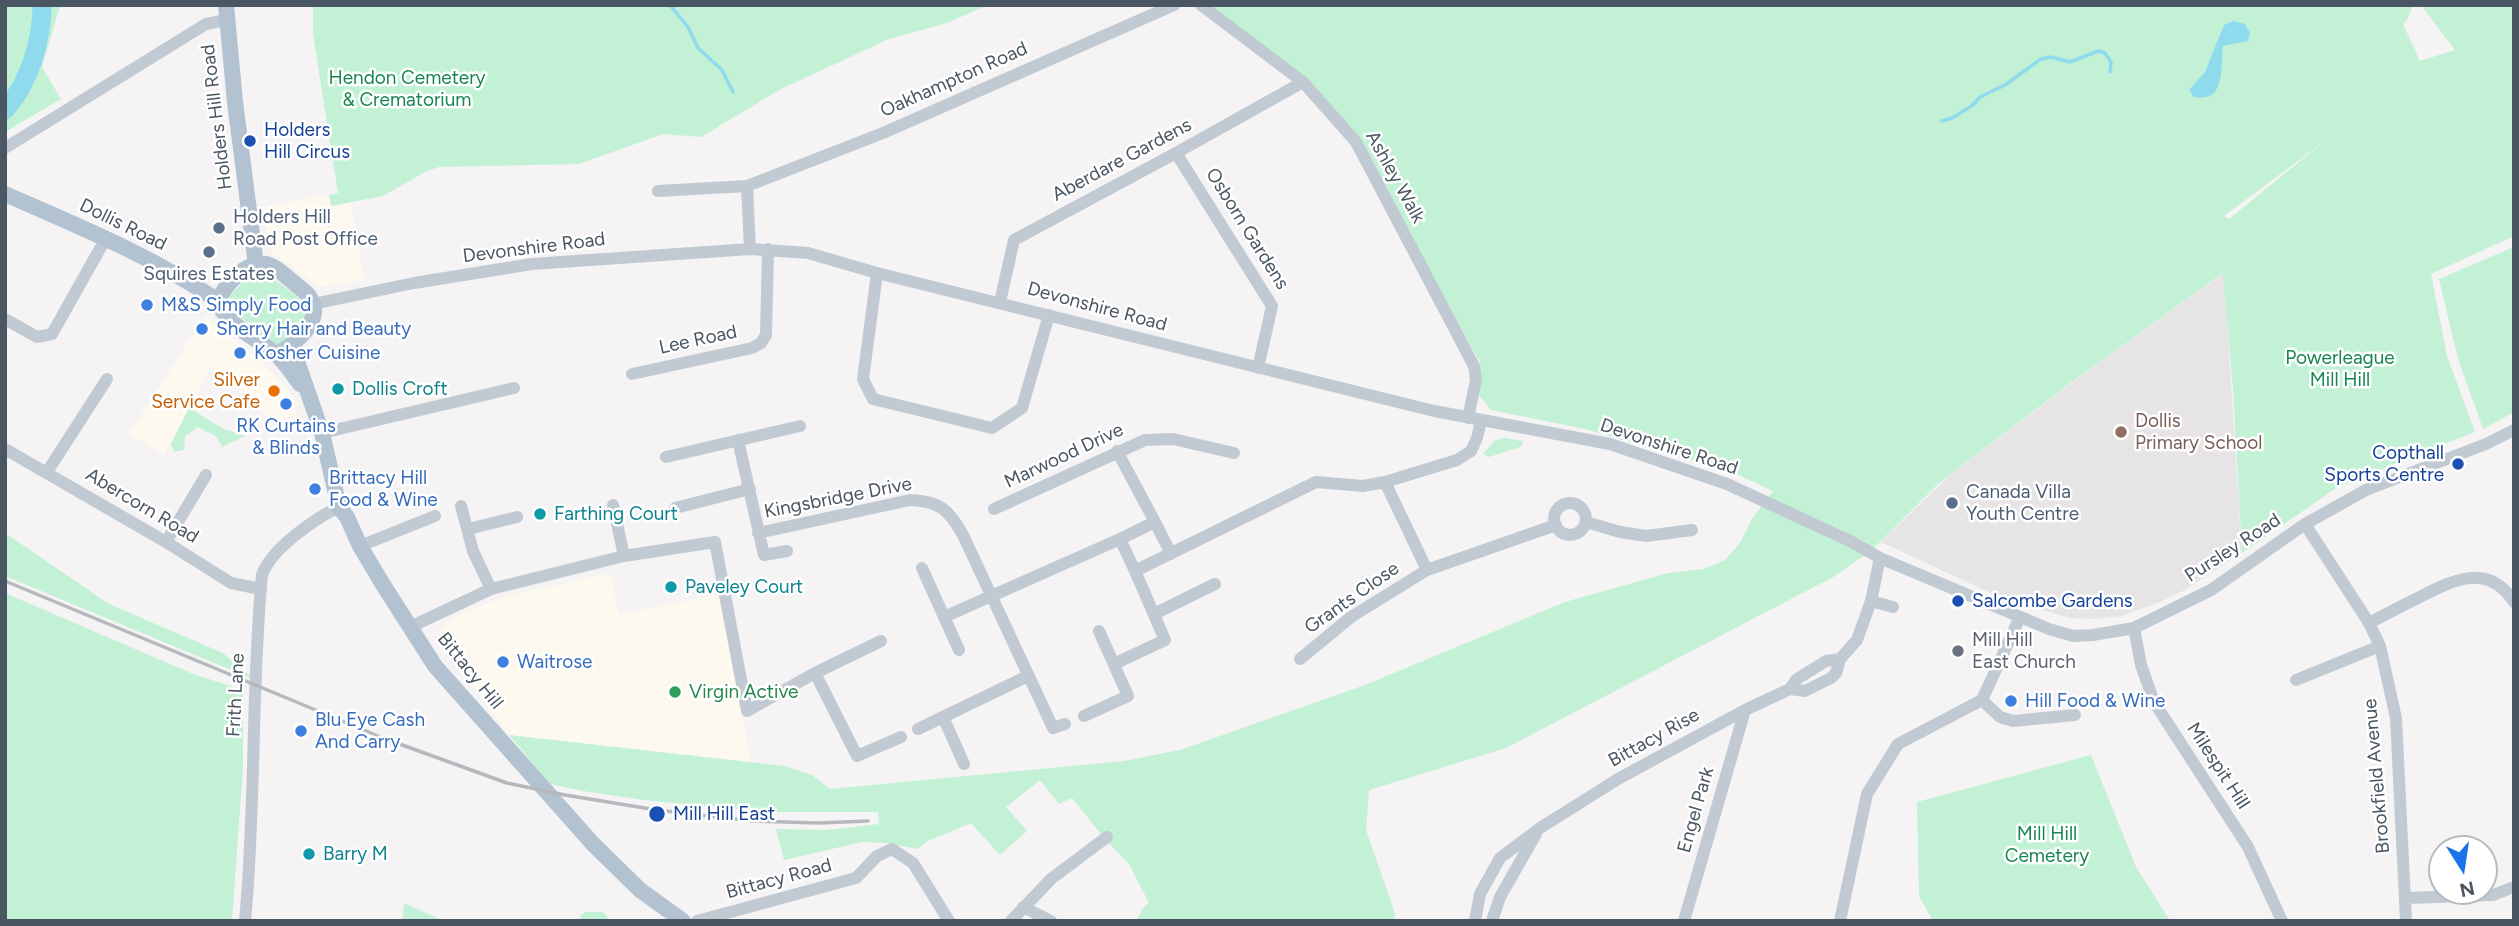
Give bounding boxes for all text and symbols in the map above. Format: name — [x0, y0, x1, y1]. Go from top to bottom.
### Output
street label: Oakhampton Road — [877, 37, 1031, 123]
street label: Holders Hill Road — [197, 43, 237, 191]
park label: Hendon Cemetery & Crematorium — [328, 67, 486, 111]
street label: Aberdare Gardens — [1048, 114, 1196, 206]
place label: Holders Hill Circus — [264, 119, 350, 163]
street label: Ashley Walk — [1360, 127, 1430, 227]
marker: Holders Hill Circus — [242, 133, 258, 149]
street label: Osborn Gardens — [1201, 164, 1293, 294]
street label: Dollis Road — [76, 194, 170, 256]
place label: Holders Hill Road Post Office — [233, 206, 378, 250]
marker: Holders Hill Road Post Office — [211, 220, 227, 236]
street label: Devonshire Road — [461, 228, 607, 268]
marker: Squires Estates — [201, 244, 217, 260]
place label: Squires Estates — [143, 263, 275, 285]
street label: Devonshire Road — [1025, 277, 1169, 337]
place label: M&S Simply Food — [161, 294, 311, 316]
marker: M&S Simply Food — [139, 297, 155, 313]
place label: Sherry Hair and Beauty — [216, 318, 411, 340]
marker: Sherry Hair and Beauty — [194, 321, 210, 337]
street label: Lee Road — [657, 321, 739, 359]
place label: Kosher Cuisine — [254, 342, 380, 364]
marker: Kosher Cuisine — [232, 345, 248, 361]
park label: Powerleague Mill Hill — [2285, 347, 2395, 391]
place label: Silver Service Cafe — [151, 369, 260, 413]
place label: Dollis Croft — [352, 378, 448, 400]
marker: Dollis Croft — [330, 381, 346, 397]
marker: Silver Service Cafe — [266, 383, 282, 399]
marker: RK Curtains & Blinds — [278, 396, 294, 412]
place label: Dollis Primary School — [2135, 410, 2262, 454]
street label: Devonshire Road — [1597, 414, 1741, 480]
place label: RK Curtains & Blinds — [236, 415, 336, 459]
street label: Marwood Drive — [1001, 418, 1127, 494]
marker: Dollis Primary School — [2113, 424, 2129, 440]
place label: Copthall Sports Centre — [2324, 442, 2444, 486]
marker: Copthall Sports Centre — [2450, 456, 2466, 472]
street label: Abercorn Road — [81, 463, 203, 549]
place label: Brittacy Hill Food & Wine — [329, 467, 438, 511]
street label: Kingsbridge Drive — [762, 473, 914, 523]
marker: Brittacy Hill Food & Wine — [307, 481, 323, 497]
place label: Canada Villa Youth Centre — [1966, 481, 2079, 525]
marker: Canada Villa Youth Centre — [1944, 495, 1960, 511]
place label: Farthing Court — [554, 503, 678, 525]
marker: Farthing Court — [532, 506, 548, 522]
street label: Pursley Road — [2181, 509, 2285, 587]
street label: Grants Close — [1300, 557, 1404, 639]
place label: Paveley Court — [685, 576, 803, 598]
marker: Paveley Court — [663, 579, 679, 595]
place label: Salcombe Gardens — [1972, 590, 2133, 612]
marker: Salcombe Gardens — [1950, 593, 1966, 609]
street label: Bittacy Hill — [432, 628, 508, 714]
place label: Mill Hill East Church — [1972, 629, 2076, 673]
marker: Mill Hill East Church — [1950, 643, 1966, 659]
place label: Waitrose — [517, 651, 592, 673]
street label: Frith Lane — [222, 652, 250, 738]
marker: Waitrose — [495, 654, 511, 670]
place label: Virgin Active — [689, 681, 798, 703]
marker: Virgin Active — [667, 684, 683, 700]
place label: Hill Food & Wine — [2025, 690, 2165, 712]
marker: Hill Food & Wine — [2003, 693, 2019, 709]
street label: Brookfield Avenue — [2359, 698, 2395, 854]
street label: Bittacy Rise — [1605, 704, 1703, 772]
place label: Blu Eye Cash And Carry — [315, 709, 425, 753]
street label: Milespit Hill — [2182, 719, 2254, 813]
marker: Blu Eye Cash And Carry — [293, 723, 309, 739]
street label: Engel Park — [1673, 764, 1719, 856]
place label: Mill Hill East — [673, 803, 775, 825]
marker: Mill Hill East — [647, 804, 667, 824]
park label: Mill Hill Cemetery — [2005, 823, 2089, 867]
north arrow — [2428, 835, 2498, 905]
place label: Barry M — [323, 843, 388, 865]
marker: Barry M — [301, 846, 317, 862]
street label: Bittacy Road — [724, 854, 834, 904]
text: N — [2457, 876, 2477, 902]

